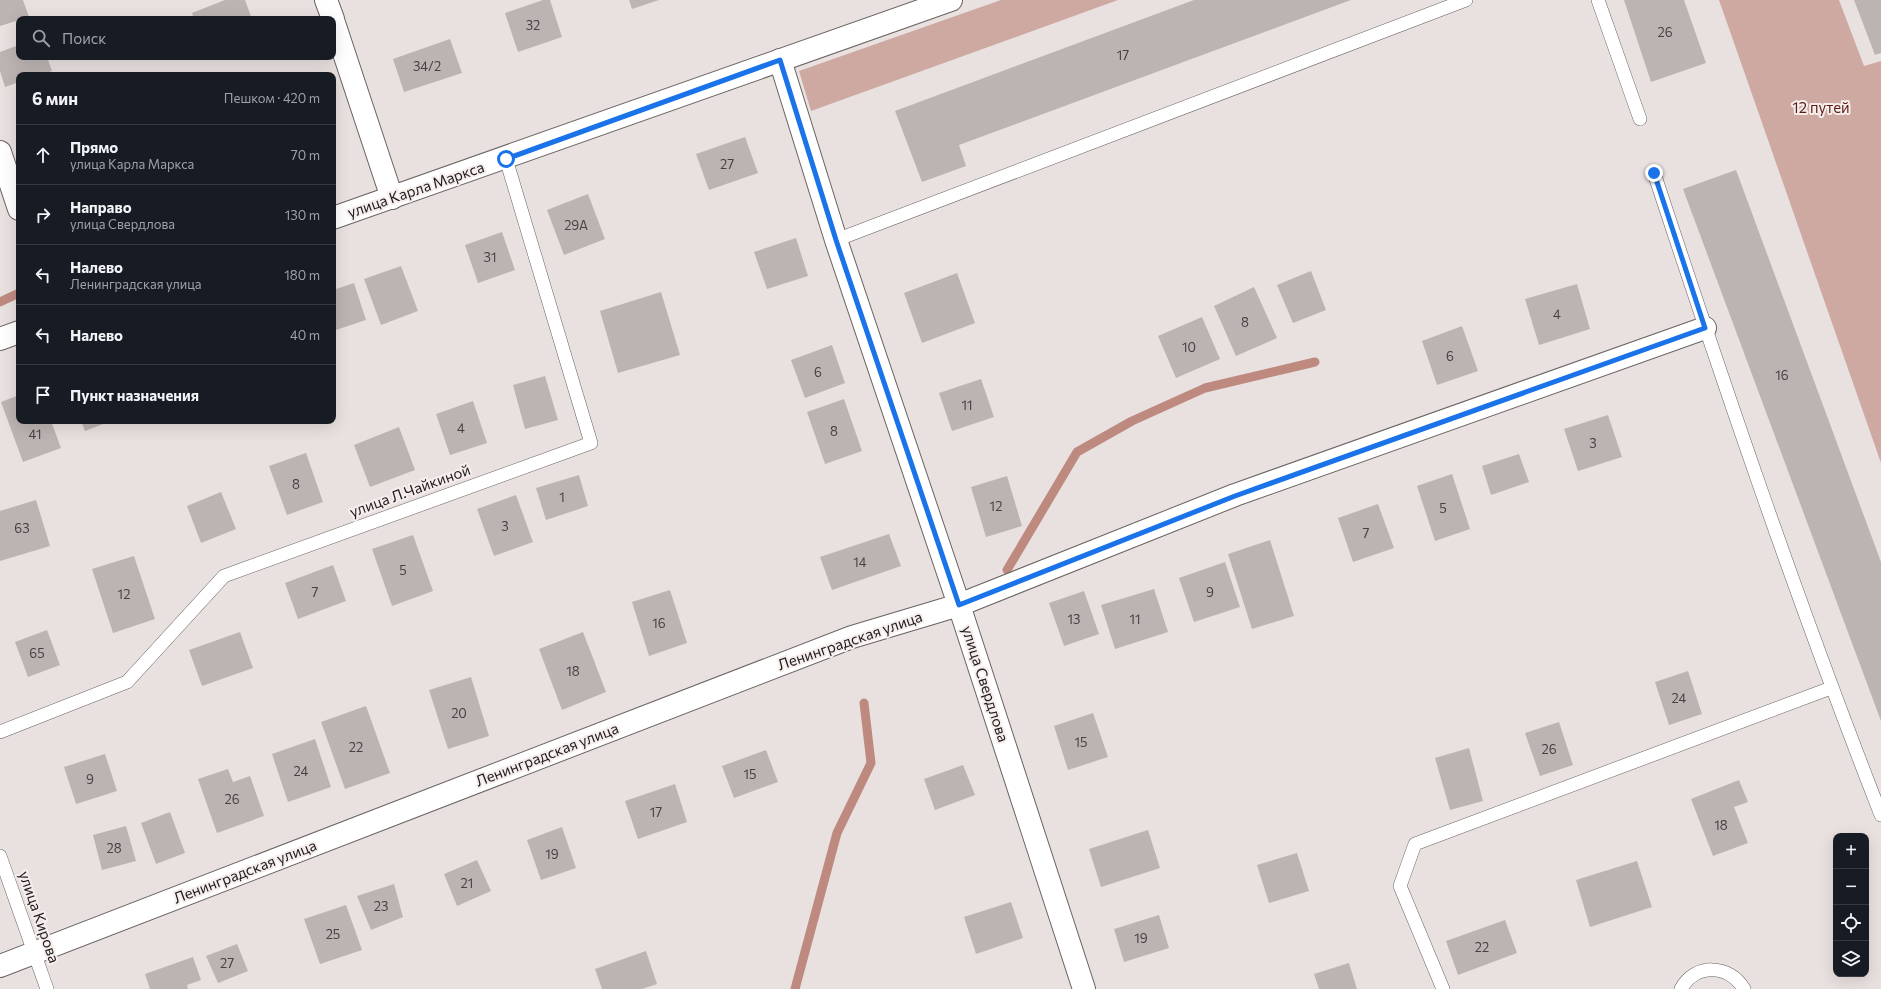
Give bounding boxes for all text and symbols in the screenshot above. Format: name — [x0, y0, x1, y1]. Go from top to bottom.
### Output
search box — [16, 16, 336, 60]
house number: 32 — [526, 17, 540, 33]
house number: 26 — [1657, 24, 1673, 40]
icon: search — [30, 27, 52, 49]
text: Поиск — [62, 29, 106, 47]
house number: 17 — [1117, 47, 1129, 63]
house number: 34/2 — [413, 58, 441, 74]
text: 6 мин — [32, 88, 78, 109]
text: Пешком · 420 m — [224, 90, 320, 106]
park label: 12 путей — [1792, 98, 1850, 116]
text: Прямо — [70, 138, 118, 156]
icon: ahead — [32, 144, 54, 166]
text: 70 m — [291, 147, 320, 163]
route start — [497, 150, 515, 168]
text: улица Карла Маркса — [70, 156, 194, 172]
house number: 27 — [720, 156, 734, 172]
street label: улица Карла Маркса — [345, 157, 486, 221]
route end — [1645, 164, 1663, 182]
text: Направо — [70, 198, 132, 216]
icon: right — [32, 204, 54, 226]
text: 130 m — [285, 207, 320, 223]
text: улица Свердлова — [70, 216, 175, 232]
house number: 29А — [564, 217, 588, 233]
house number: 31 — [484, 249, 496, 265]
text: Налево — [70, 258, 123, 276]
icon: left — [32, 264, 54, 286]
text: 180 m — [284, 267, 320, 283]
text: Ленинградская улица — [70, 276, 202, 292]
house number: 4 — [1553, 306, 1561, 322]
house number: 8 — [1241, 314, 1249, 330]
icon: left — [32, 324, 54, 346]
text: Налево — [70, 326, 123, 344]
text: 40 m — [290, 327, 320, 343]
house number: 10 — [1182, 339, 1196, 355]
house number: 6 — [1446, 348, 1454, 364]
house number: 6 — [814, 364, 822, 380]
house number: 16 — [1775, 367, 1789, 383]
icon: arrive — [32, 384, 54, 406]
text: Пункт назначения — [70, 386, 199, 404]
house number: 11 — [961, 397, 973, 413]
house number: 4 — [457, 420, 465, 436]
house number: 8 — [830, 423, 838, 439]
house number: 41 — [29, 426, 41, 442]
house number: 3 — [1589, 435, 1597, 451]
street label: улица Л.Чайкиной — [347, 460, 473, 520]
house number: 8 — [292, 476, 300, 492]
house number: 1 — [559, 489, 565, 505]
house number: 12 — [990, 498, 1002, 514]
house number: 5 — [1439, 500, 1447, 516]
house number: 3 — [501, 518, 509, 534]
house number: 63 — [14, 520, 30, 536]
house number: 7 — [1363, 525, 1370, 541]
house number: 14 — [853, 554, 867, 570]
house number: 5 — [399, 562, 407, 578]
house number: 7 — [312, 584, 319, 600]
house number: 9 — [1206, 584, 1214, 600]
house number: 12 — [118, 586, 130, 602]
street label: Ленинградская улица — [775, 607, 924, 673]
house number: 13 — [1068, 611, 1080, 627]
house number: 11 — [1129, 611, 1141, 627]
house number: 16 — [652, 615, 666, 631]
street label: улица Свердлова — [959, 623, 1013, 744]
house number: 65 — [29, 645, 45, 661]
house number: 18 — [566, 663, 580, 679]
house number: 24 — [1672, 690, 1687, 706]
house number: 20 — [451, 705, 467, 721]
street label: Ленинградская улица — [473, 718, 621, 790]
house number: 15 — [1074, 734, 1088, 750]
house number: 22 — [349, 739, 363, 755]
house number: 26 — [1541, 741, 1557, 757]
house number: 24 — [294, 763, 309, 779]
house number: 15 — [743, 766, 757, 782]
house number: 9 — [86, 771, 94, 787]
house number: 26 — [224, 791, 240, 807]
house number: 17 — [650, 804, 662, 820]
house number: 18 — [1714, 817, 1728, 833]
map controls — [1833, 833, 1869, 977]
button: + — [1833, 833, 1869, 869]
street label: Ленинградская улица — [171, 835, 319, 907]
house number: 28 — [106, 840, 122, 856]
house number: 19 — [545, 846, 559, 862]
street label: улица Кирова — [16, 868, 64, 965]
button: − — [1833, 869, 1869, 905]
house number: 21 — [461, 875, 473, 891]
house number: 23 — [374, 898, 388, 914]
button: locate — [1833, 905, 1869, 941]
house number: 25 — [326, 926, 340, 942]
house number: 19 — [1134, 930, 1148, 946]
house number: 22 — [1475, 939, 1489, 955]
button: layers — [1833, 941, 1869, 977]
house number: 27 — [220, 955, 234, 971]

